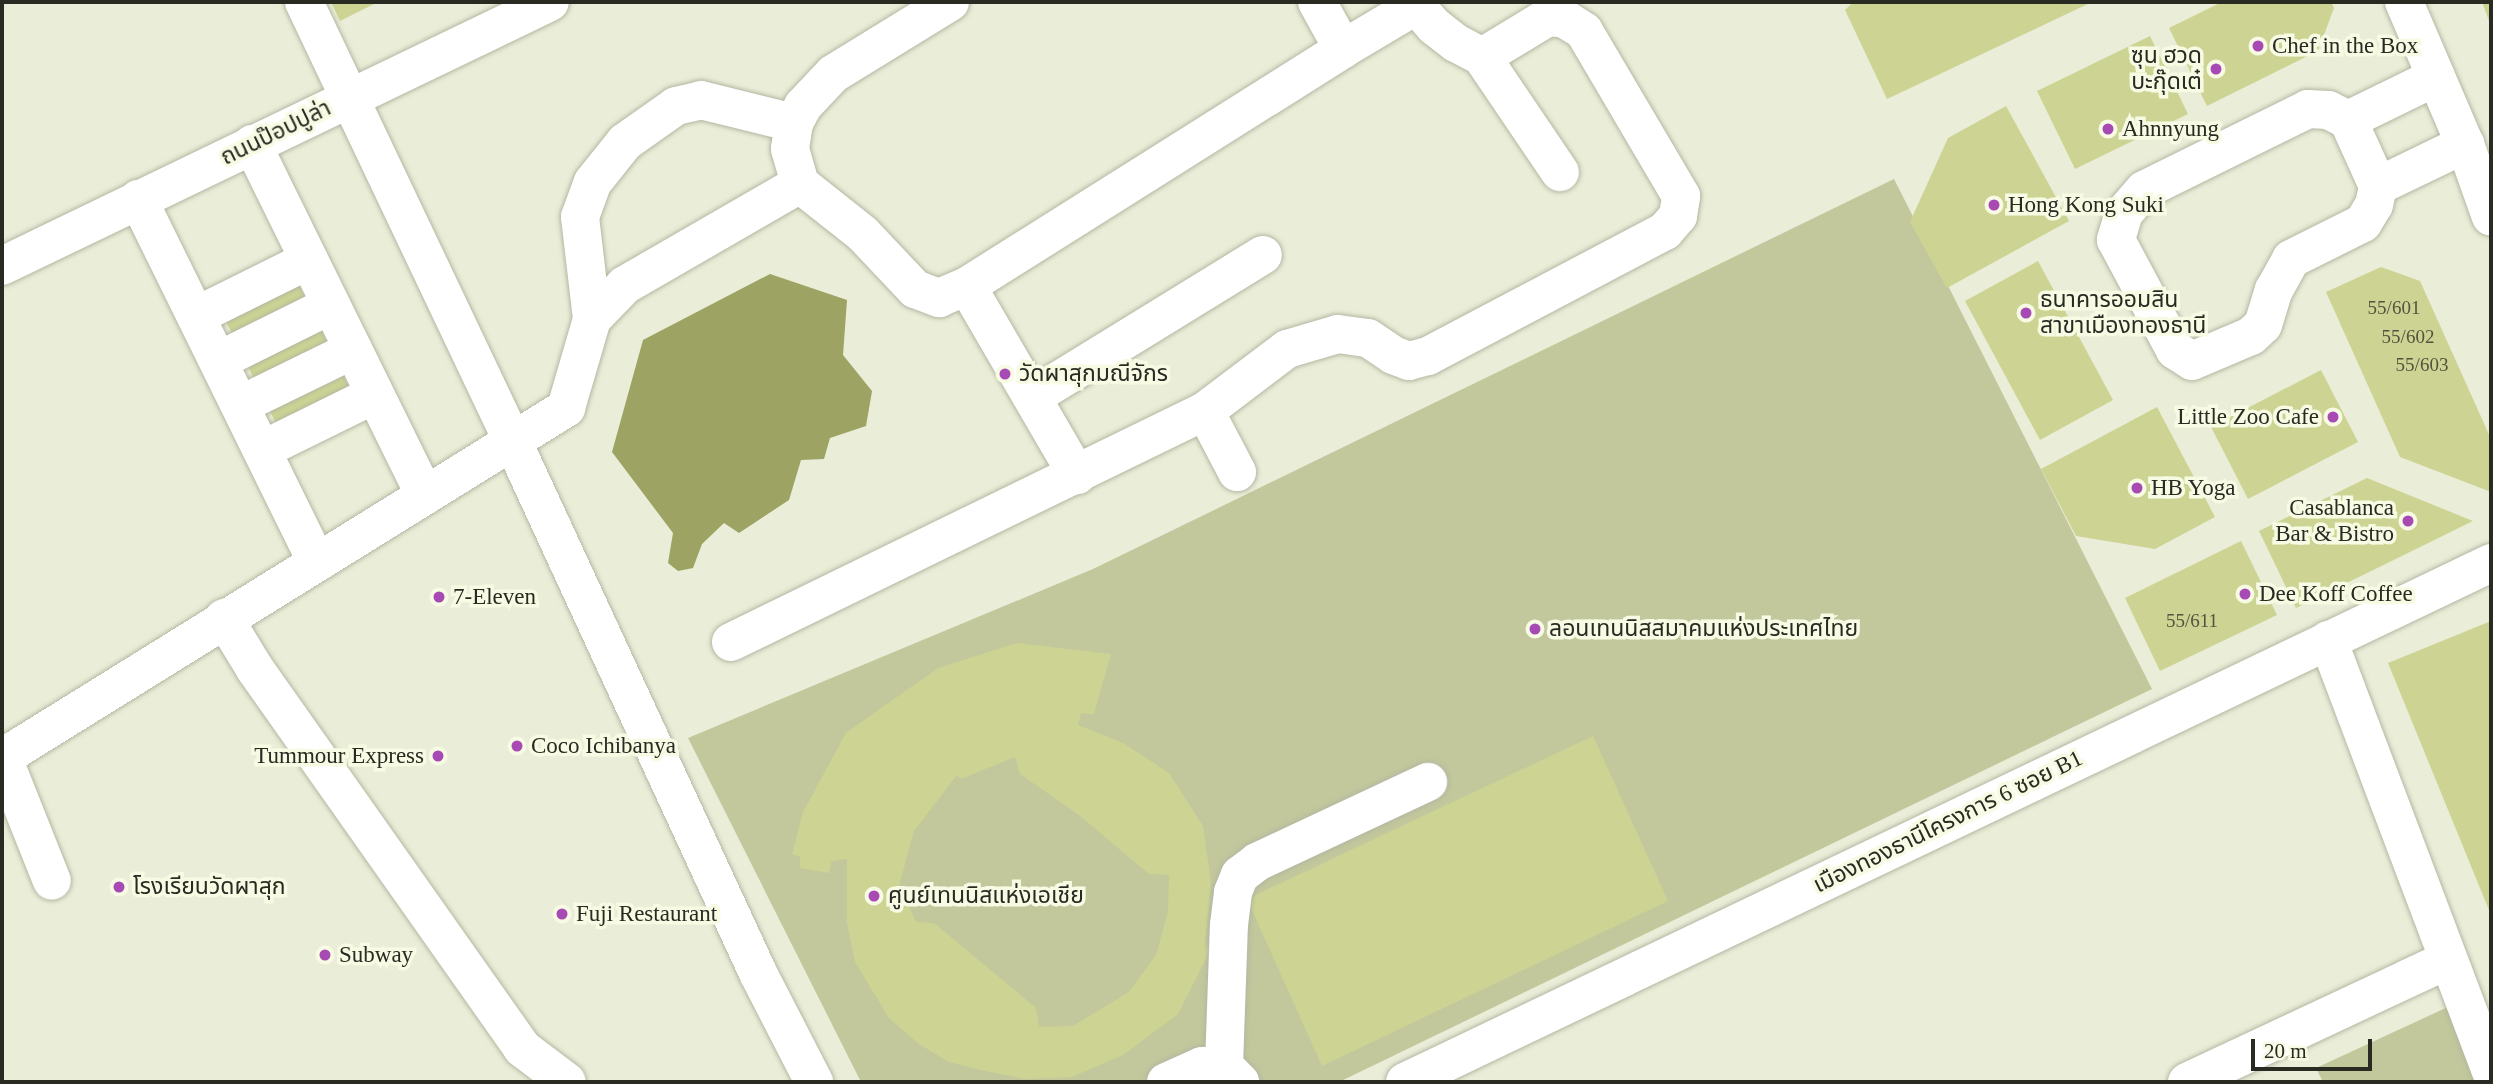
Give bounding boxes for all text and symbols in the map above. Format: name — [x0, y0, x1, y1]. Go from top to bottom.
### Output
place label: Chef in the Box — [2272, 32, 2418, 60]
marker: Chef in the Box — [2250, 38, 2266, 54]
place label: ซุน ฮวด บะกุ๊ดเต๋ — [2131, 42, 2202, 96]
marker: ซุน ฮวด บะกุ๊ดเต๋ — [2208, 61, 2224, 77]
street label: ถนนป๊อปปูล่า — [216, 94, 336, 172]
place label: Ahnnyung — [2122, 115, 2219, 143]
marker: Ahnnyung — [2100, 121, 2116, 137]
place label: Hong Kong Suki — [2008, 191, 2164, 219]
marker: Hong Kong Suki — [1986, 197, 2002, 213]
place label: ธนาคารออมสิน สาขาเมืองทองธานี — [2040, 286, 2206, 340]
house number: 55/601 — [2368, 297, 2420, 319]
marker: ธนาคารออมสิน สาขาเมืองทองธานี — [2018, 305, 2034, 321]
house number: 55/602 — [2382, 326, 2434, 348]
house number: 55/603 — [2396, 354, 2448, 376]
place label: วัดผาสุกมณีจักร — [1019, 360, 1168, 388]
marker: วัดผาสุกมณีจักร — [997, 366, 1013, 382]
place label: Little Zoo Cafe — [2177, 403, 2319, 431]
marker: Little Zoo Cafe — [2325, 409, 2341, 425]
place label: HB Yoga — [2151, 474, 2236, 502]
marker: HB Yoga — [2129, 480, 2145, 496]
place label: Casablanca Bar & Bistro — [2275, 494, 2394, 548]
marker: Casablanca Bar & Bistro — [2400, 513, 2416, 529]
place label: Dee Koff Coffee — [2259, 580, 2413, 608]
place label: 7-Eleven — [453, 583, 536, 611]
marker: Dee Koff Coffee — [2237, 586, 2253, 602]
marker: 7-Eleven — [431, 589, 447, 605]
house number: 55/611 — [2166, 610, 2218, 632]
place label: ลอนเทนนิสสมาคมแห่งประเทศไทย — [1549, 615, 1858, 643]
marker: ลอนเทนนิสสมาคมแห่งประเทศไทย — [1527, 621, 1543, 637]
place label: Coco Ichibanya — [531, 732, 676, 760]
marker: Coco Ichibanya — [509, 738, 525, 754]
place label: Tummour Express — [254, 742, 424, 770]
street label: เมืองทองธานีโครงการ 6 ซอย B1 — [1809, 745, 2087, 899]
marker: Tummour Express — [430, 748, 446, 764]
place label: โรงเรียนวัดผาสุก — [133, 873, 286, 901]
marker: โรงเรียนวัดผาสุก — [111, 879, 127, 895]
place label: ศูนย์เทนนิสแห่งเอเชีย — [888, 882, 1084, 910]
marker: ศูนย์เทนนิสแห่งเอเชีย — [866, 888, 882, 904]
place label: Fuji Restaurant — [576, 900, 717, 928]
marker: Fuji Restaurant — [554, 906, 570, 922]
place label: Subway — [339, 941, 413, 969]
marker: Subway — [317, 947, 333, 963]
scale bar — [2255, 1024, 2376, 1068]
text: 20 m — [2264, 1039, 2307, 1063]

